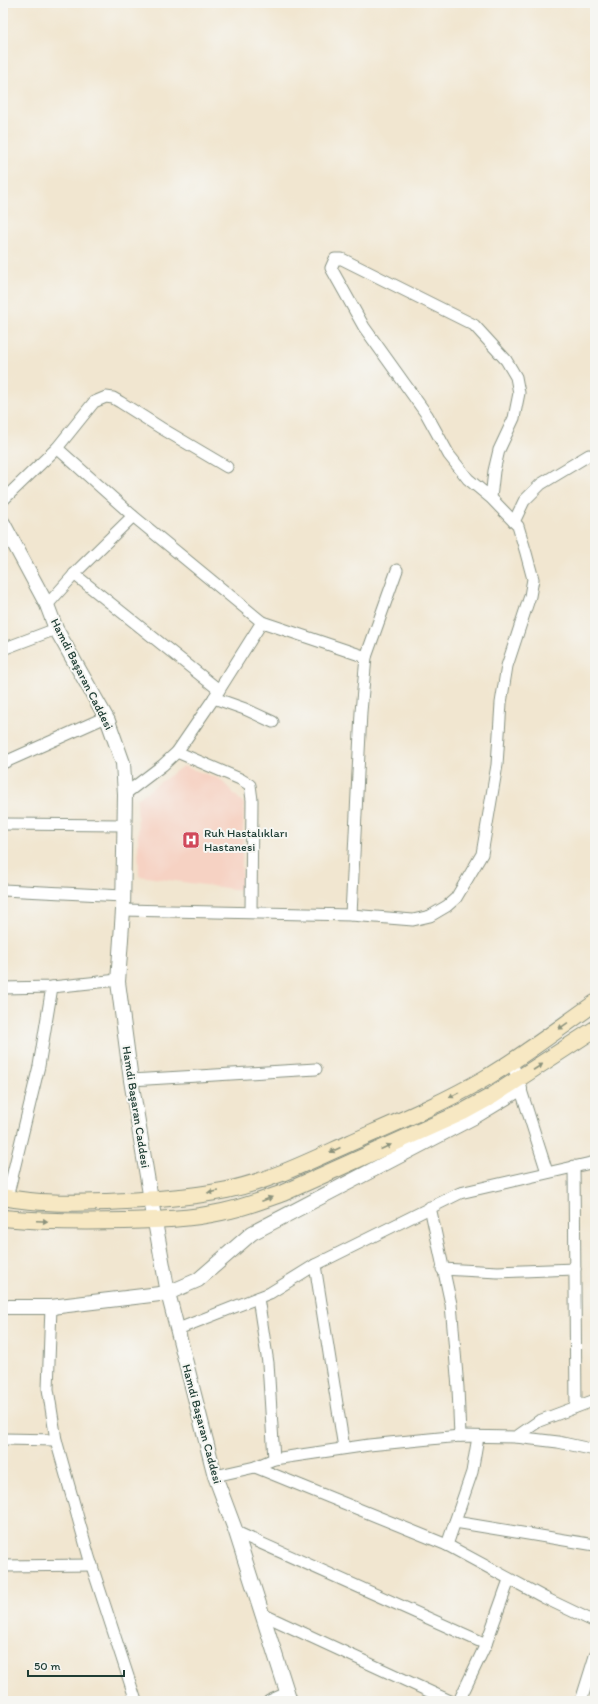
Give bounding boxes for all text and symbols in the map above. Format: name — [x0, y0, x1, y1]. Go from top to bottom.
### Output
street label: Hamdi Başaran Caddesi — [48, 616, 116, 732]
place label: Ruh Hastalıkları Hastanesi — [204, 826, 288, 854]
hospital icon: Ruh Hastalıkları Hastanesi — [181, 830, 201, 850]
one-way arrow — [558, 1022, 568, 1030]
street label: Hamdi Başaran Caddesi — [119, 1045, 153, 1169]
one-way arrow — [533, 1063, 543, 1071]
one-way arrow — [448, 1092, 459, 1099]
one-way arrow — [381, 1144, 392, 1150]
one-way arrow — [330, 1147, 341, 1153]
one-way arrow — [207, 1189, 219, 1195]
one-way arrow — [262, 1195, 274, 1201]
one-way arrow — [36, 1218, 48, 1225]
street label: Hamdi Başaran Caddesi — [179, 1363, 225, 1485]
scale bar — [28, 1652, 124, 1678]
text: 50 m — [34, 1659, 60, 1673]

